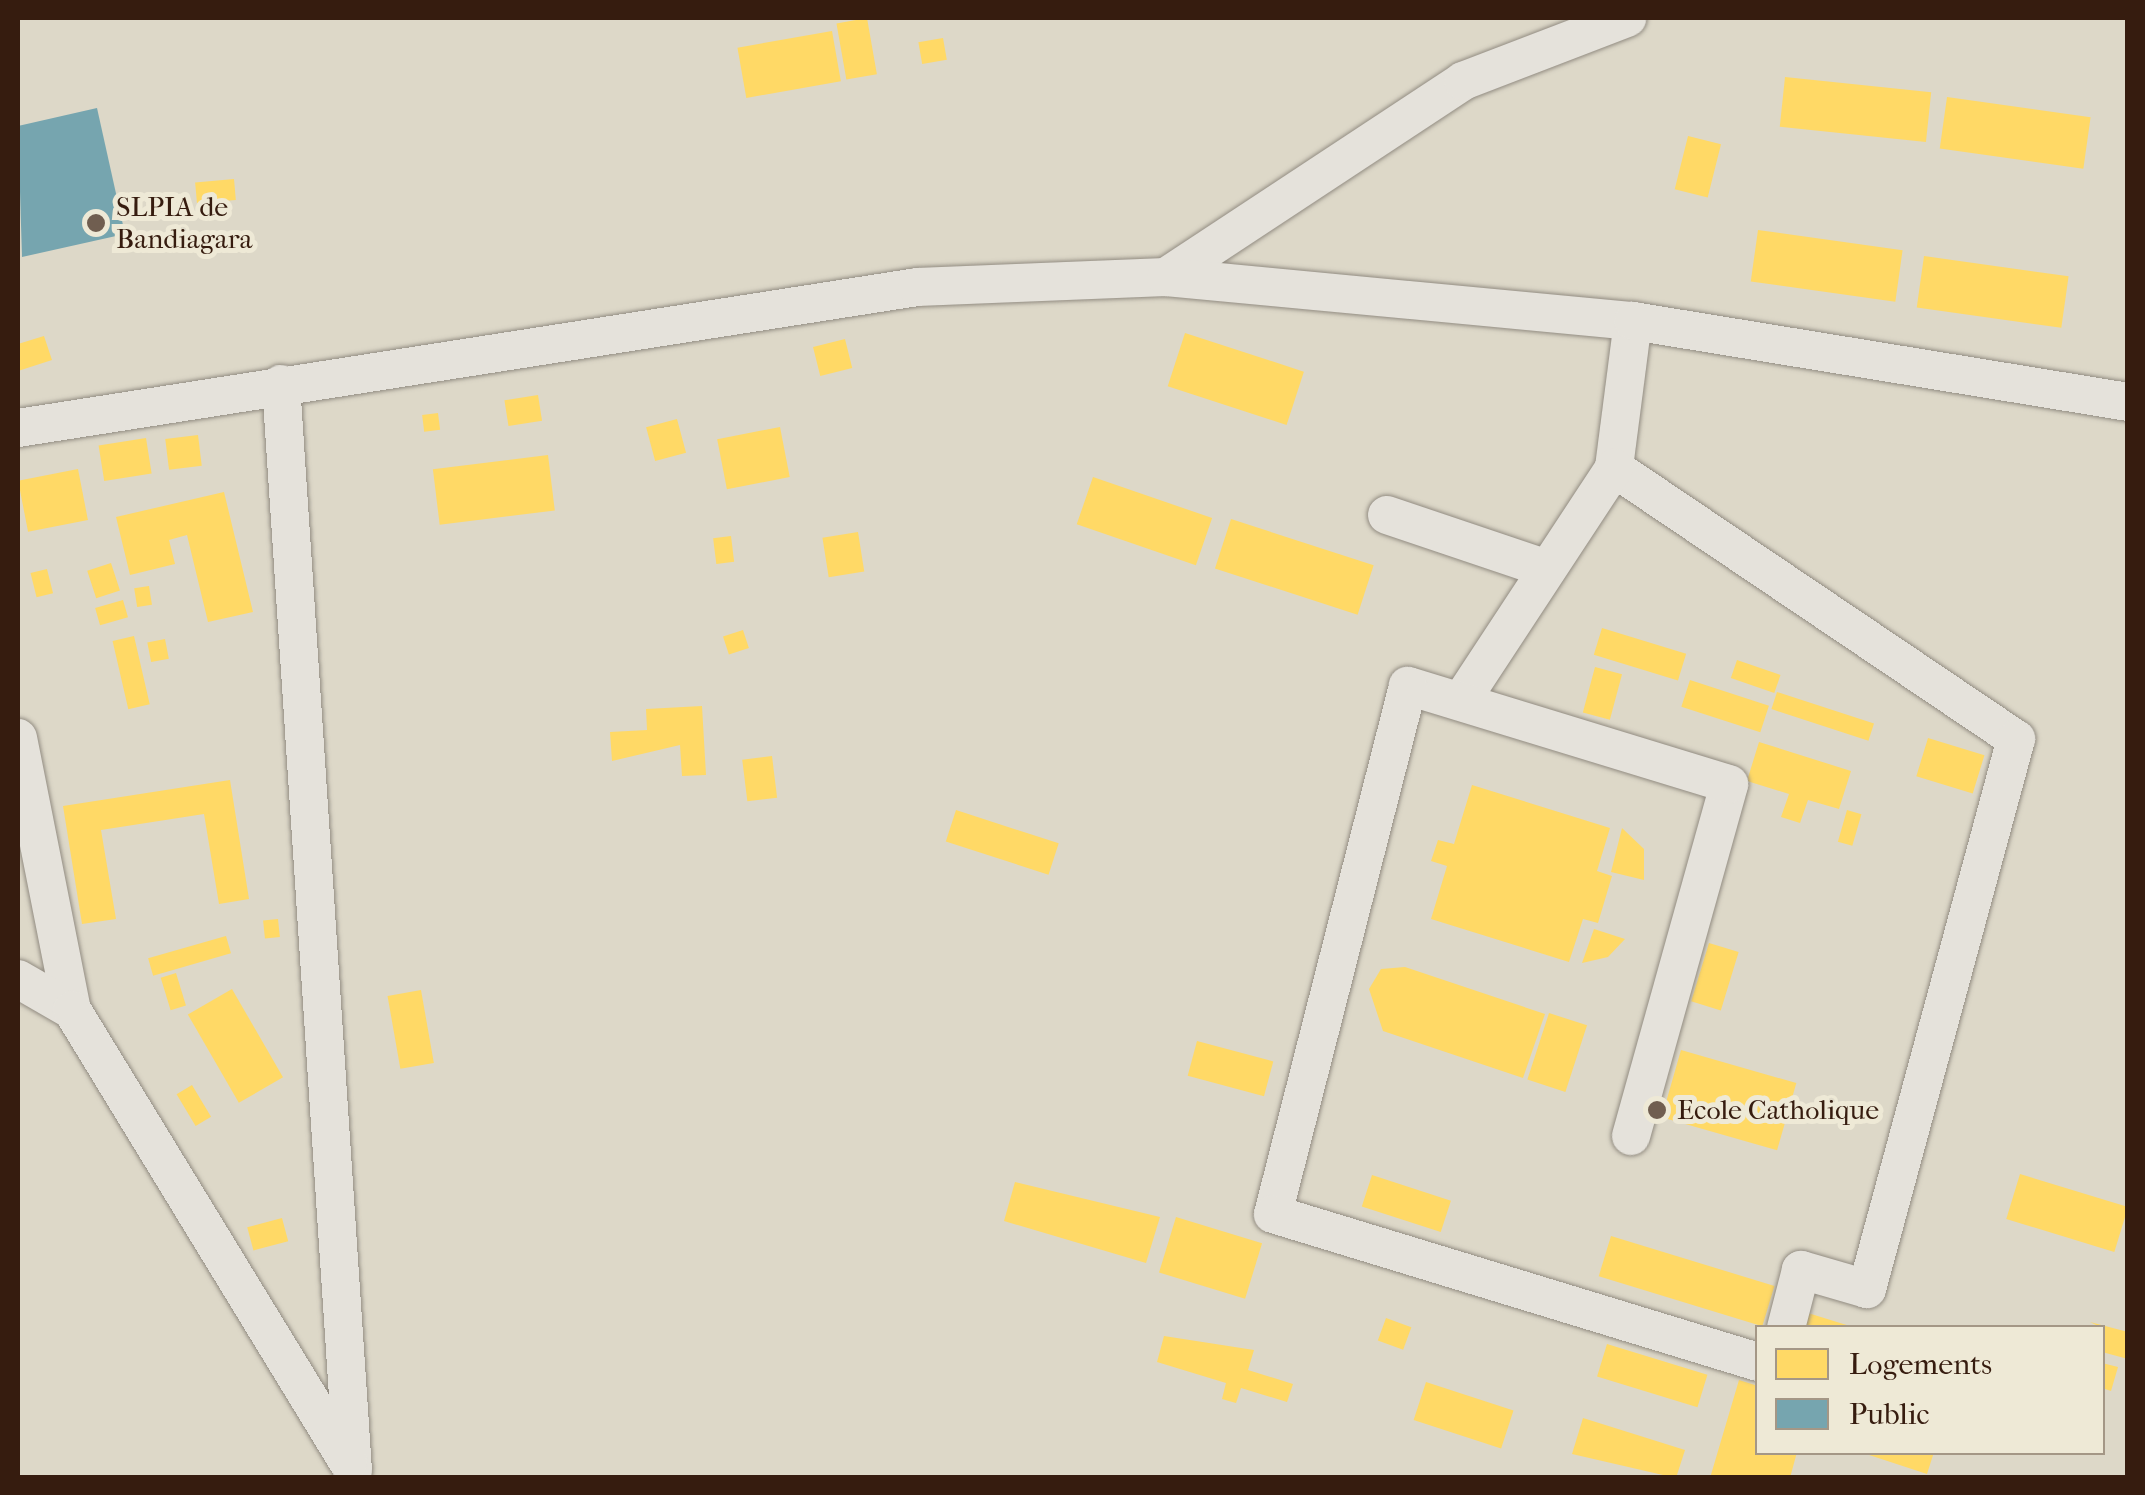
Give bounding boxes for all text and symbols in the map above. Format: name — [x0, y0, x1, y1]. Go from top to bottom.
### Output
place label: SLPIA de Bandiagara — [116, 190, 253, 256]
marker: SLPIA de Bandiagara — [85, 212, 107, 234]
place label: Ecole Catholique — [1677, 1093, 1879, 1127]
marker: Ecole Catholique — [1646, 1099, 1668, 1121]
legend — [1755, 1325, 2105, 1455]
text: Logements — [1849, 1347, 1992, 1382]
text: Public — [1849, 1397, 1930, 1432]

